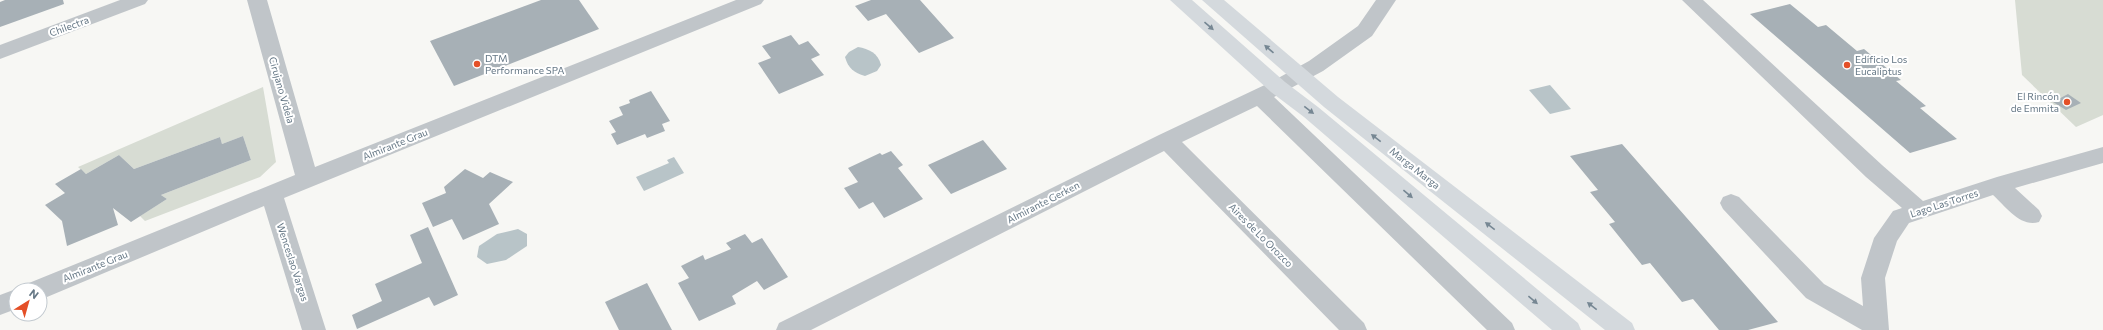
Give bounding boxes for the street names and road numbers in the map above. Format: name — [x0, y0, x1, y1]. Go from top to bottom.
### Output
street label: Chilectra — [48, 13, 90, 39]
street label: Cirujano Videla — [267, 55, 297, 125]
street label: Almirante Grau — [361, 126, 429, 162]
street label: Marga Marga — [1387, 145, 1443, 191]
street label: Almirante Gerken — [1005, 179, 1081, 225]
street label: Lago Las Torres — [1908, 186, 1980, 220]
street label: Aires de Lo Orozco — [1227, 201, 1295, 269]
street label: Wenceslao Vargas — [275, 221, 311, 303]
street label: Almirante Grau — [61, 248, 129, 284]

